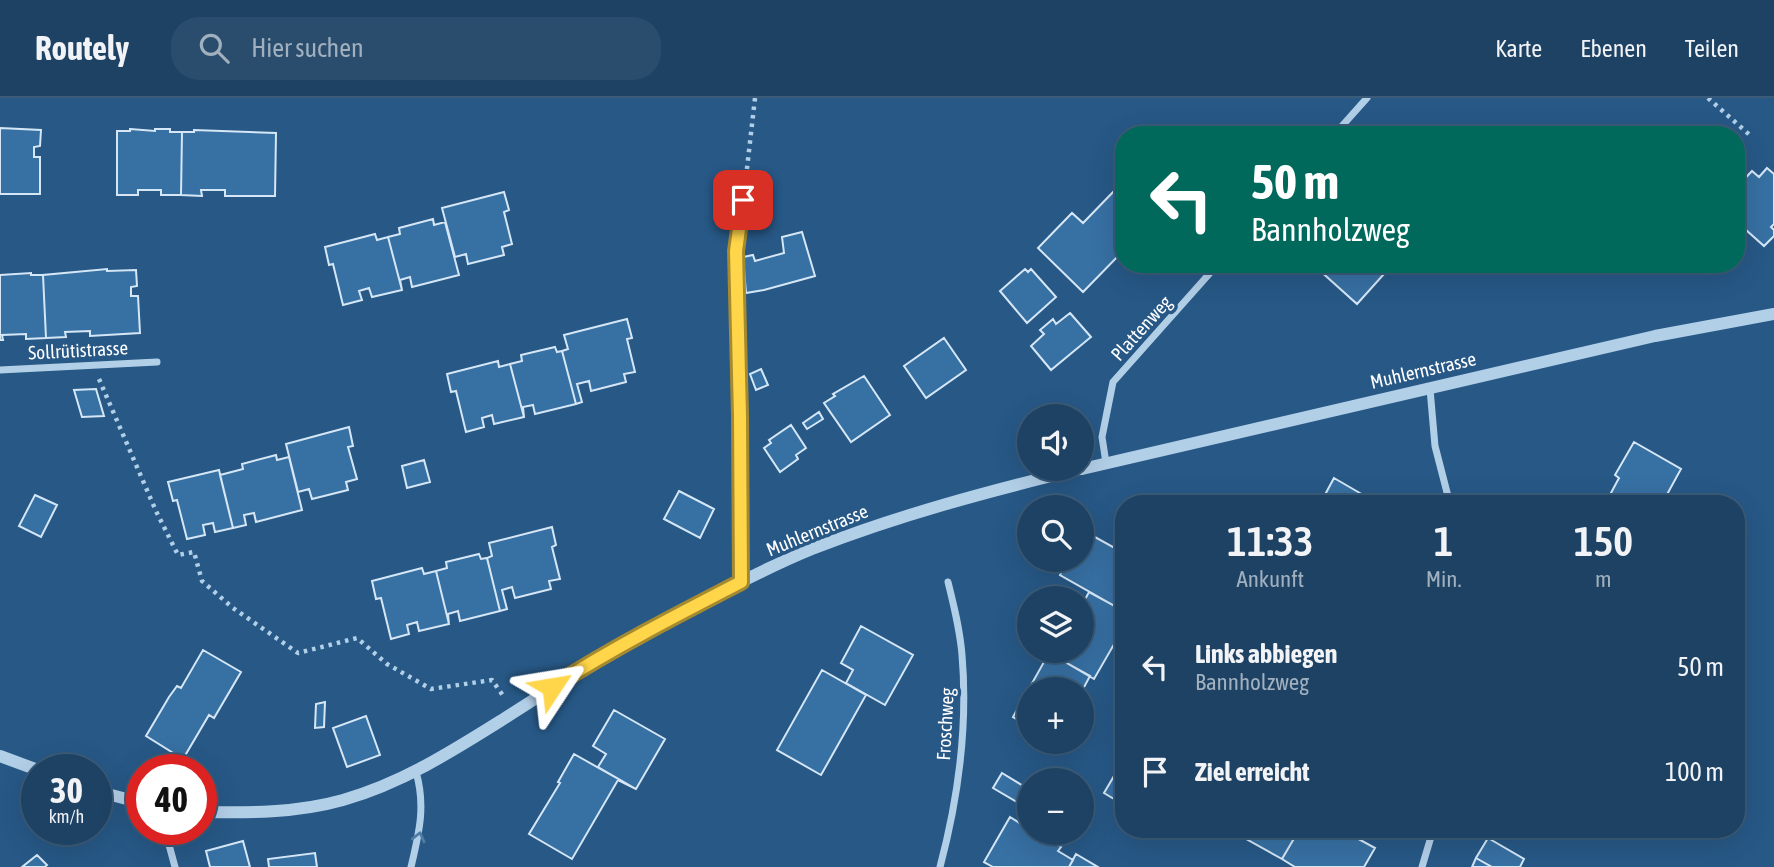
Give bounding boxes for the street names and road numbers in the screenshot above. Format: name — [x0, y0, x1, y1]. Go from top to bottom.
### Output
street label: Plattenweg — [1106, 290, 1176, 365]
street label: Sollrütistrasse — [28, 336, 128, 364]
street label: Muhlernstrasse — [1368, 347, 1478, 393]
street label: Muhlernstrasse — [763, 500, 871, 560]
street label: Froschweg — [932, 686, 958, 761]

